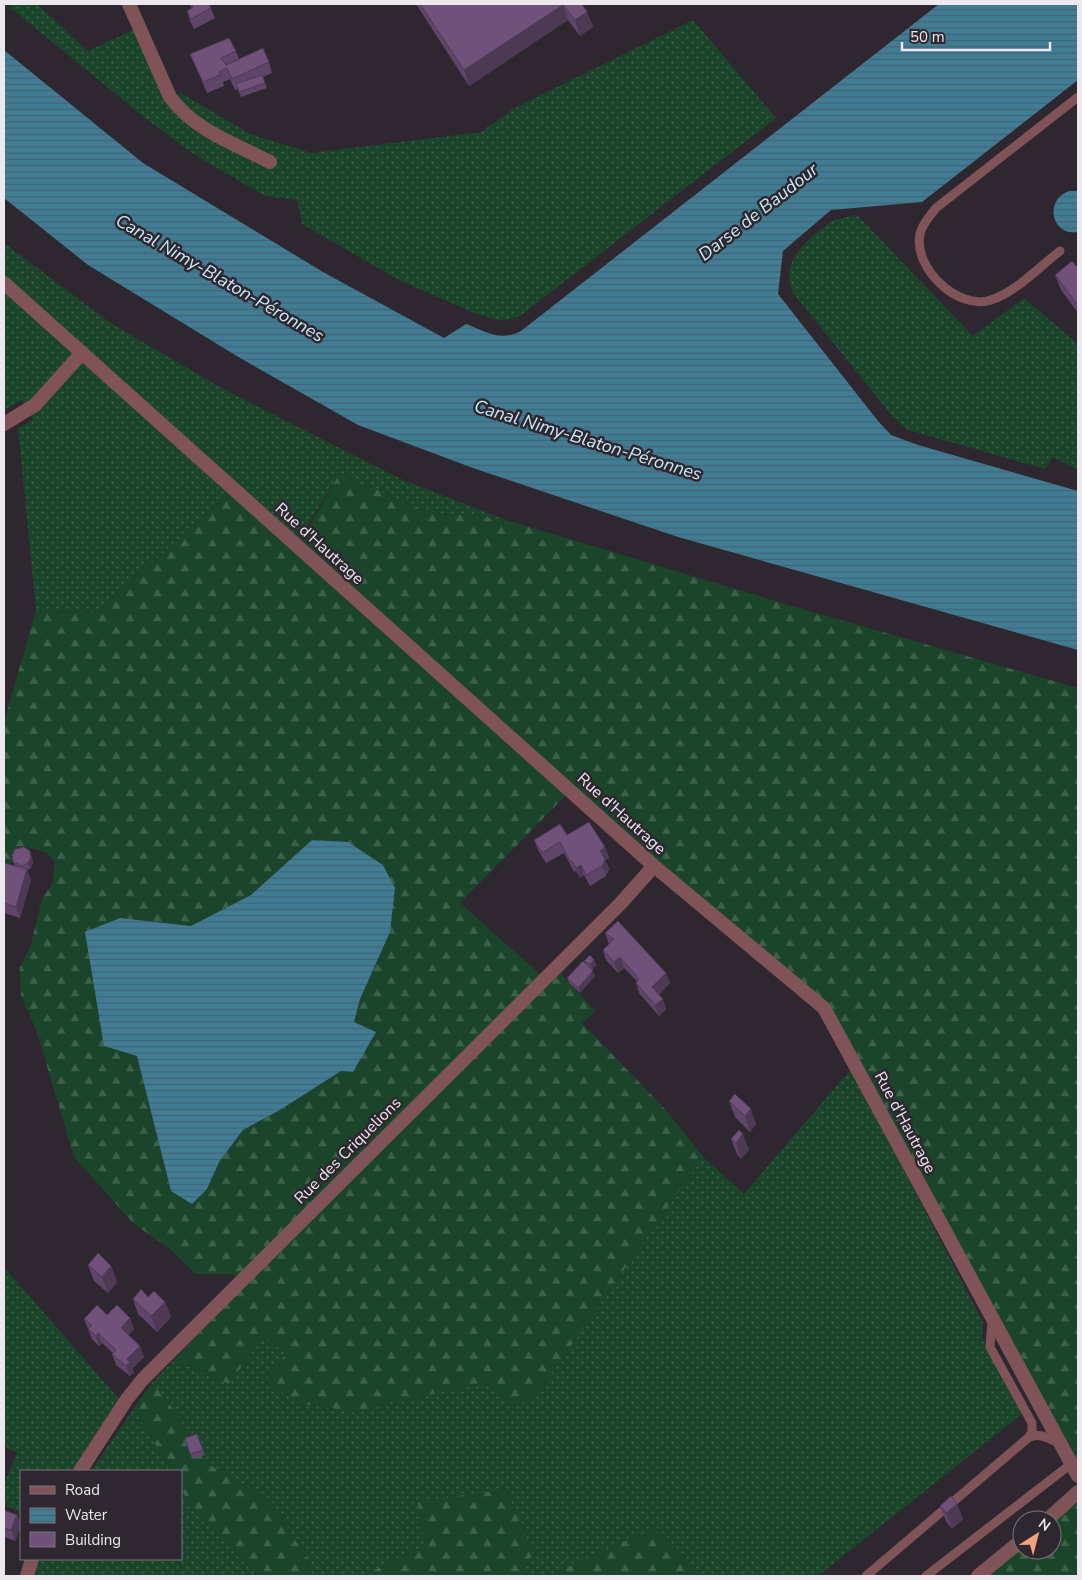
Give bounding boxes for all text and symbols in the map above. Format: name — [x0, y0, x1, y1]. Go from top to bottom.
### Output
scale bar — [902, 20, 1050, 52]
text: 50 m — [910, 27, 945, 47]
water label: Darse de Baudour — [693, 157, 823, 266]
water label: Canal Nimy-Blaton-Péronnes — [111, 208, 329, 348]
water label: Canal Nimy-Blaton-Péronnes — [471, 394, 705, 486]
street label: Rue d'Hautrage — [270, 498, 368, 590]
street label: Rue d'Hautrage — [572, 768, 670, 860]
street label: Rue d'Hautrage — [869, 1068, 941, 1177]
street label: Rue des Criquelions — [289, 1092, 406, 1209]
legend — [20, 1470, 182, 1560]
text: Road — [65, 1480, 100, 1500]
text: Water — [65, 1505, 108, 1525]
north arrow — [1012, 1510, 1062, 1560]
text: N — [1035, 1514, 1054, 1536]
text: Building — [65, 1530, 121, 1550]

